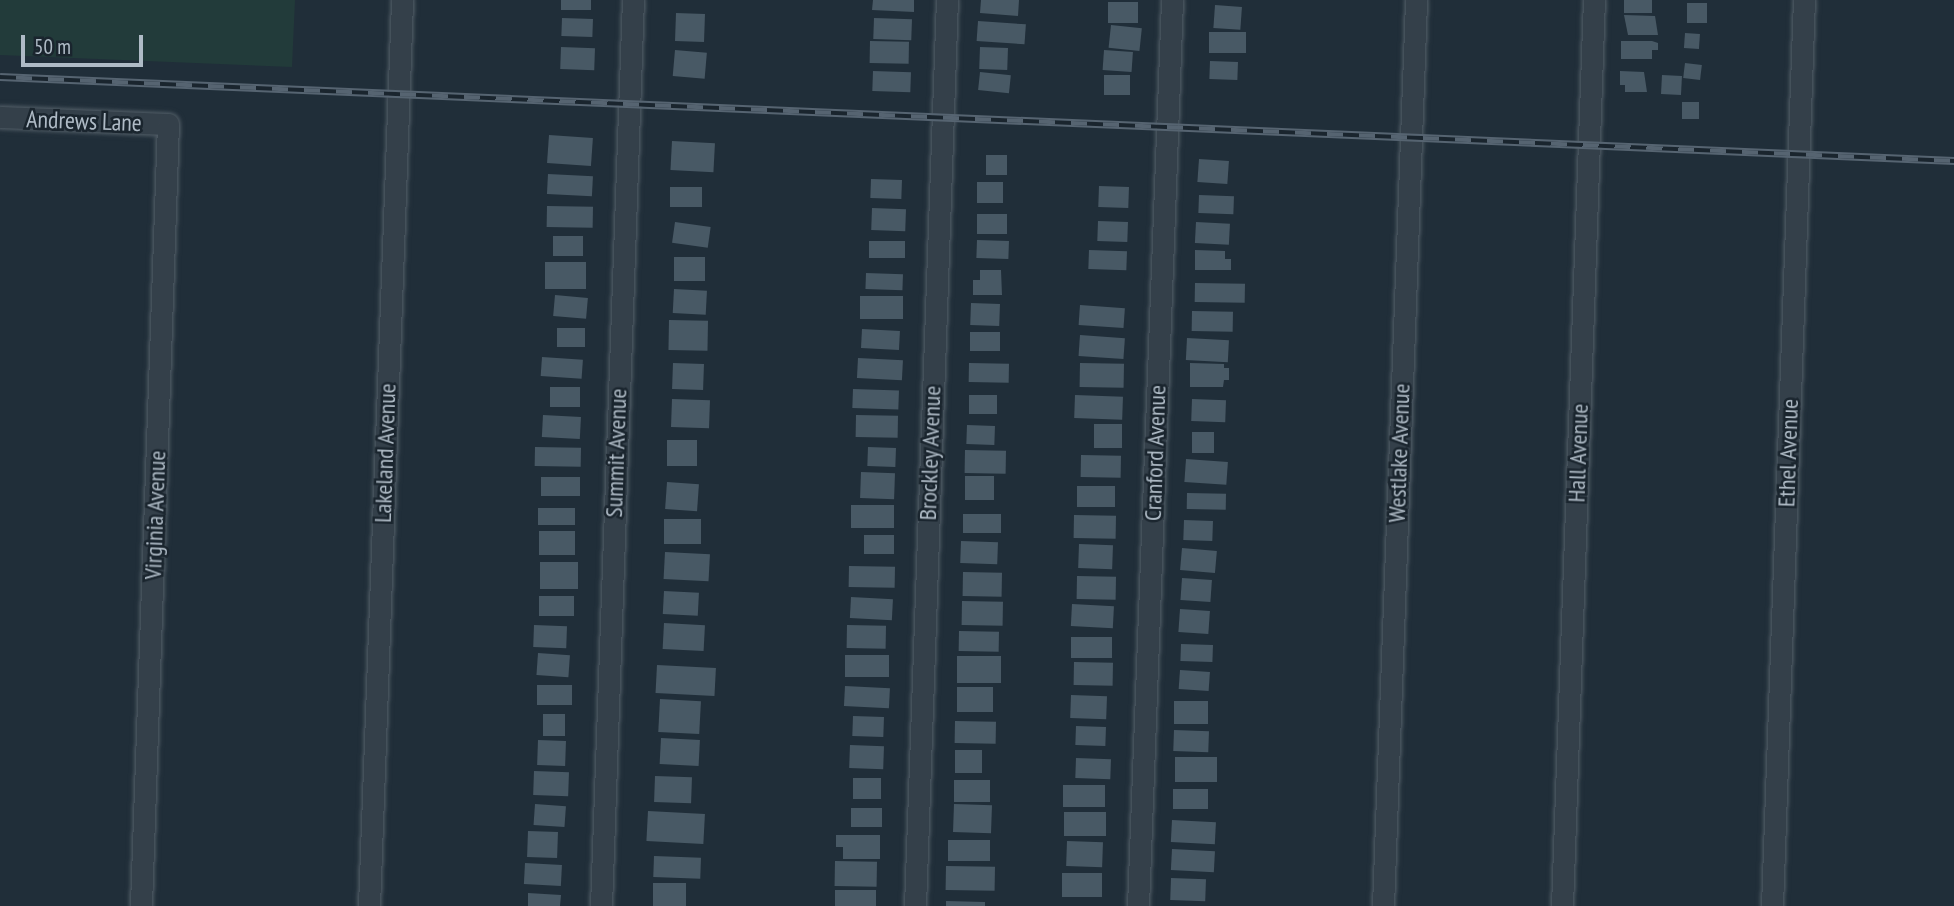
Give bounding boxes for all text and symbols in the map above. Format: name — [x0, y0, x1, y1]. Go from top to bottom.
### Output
scale bar — [24, 21, 147, 65]
text: 50 m — [34, 33, 71, 60]
street label: Andrews Lane — [26, 105, 142, 137]
street label: Lakeland Avenue — [368, 382, 402, 524]
street label: Westlake Avenue — [1382, 383, 1416, 523]
street label: Cranford Avenue — [1138, 384, 1172, 522]
street label: Brockley Avenue — [913, 385, 947, 521]
street label: Summit Avenue — [599, 388, 633, 518]
street label: Ethel Avenue — [1772, 398, 1804, 508]
street label: Hall Avenue — [1562, 403, 1594, 503]
street label: Virginia Avenue — [138, 450, 172, 580]

